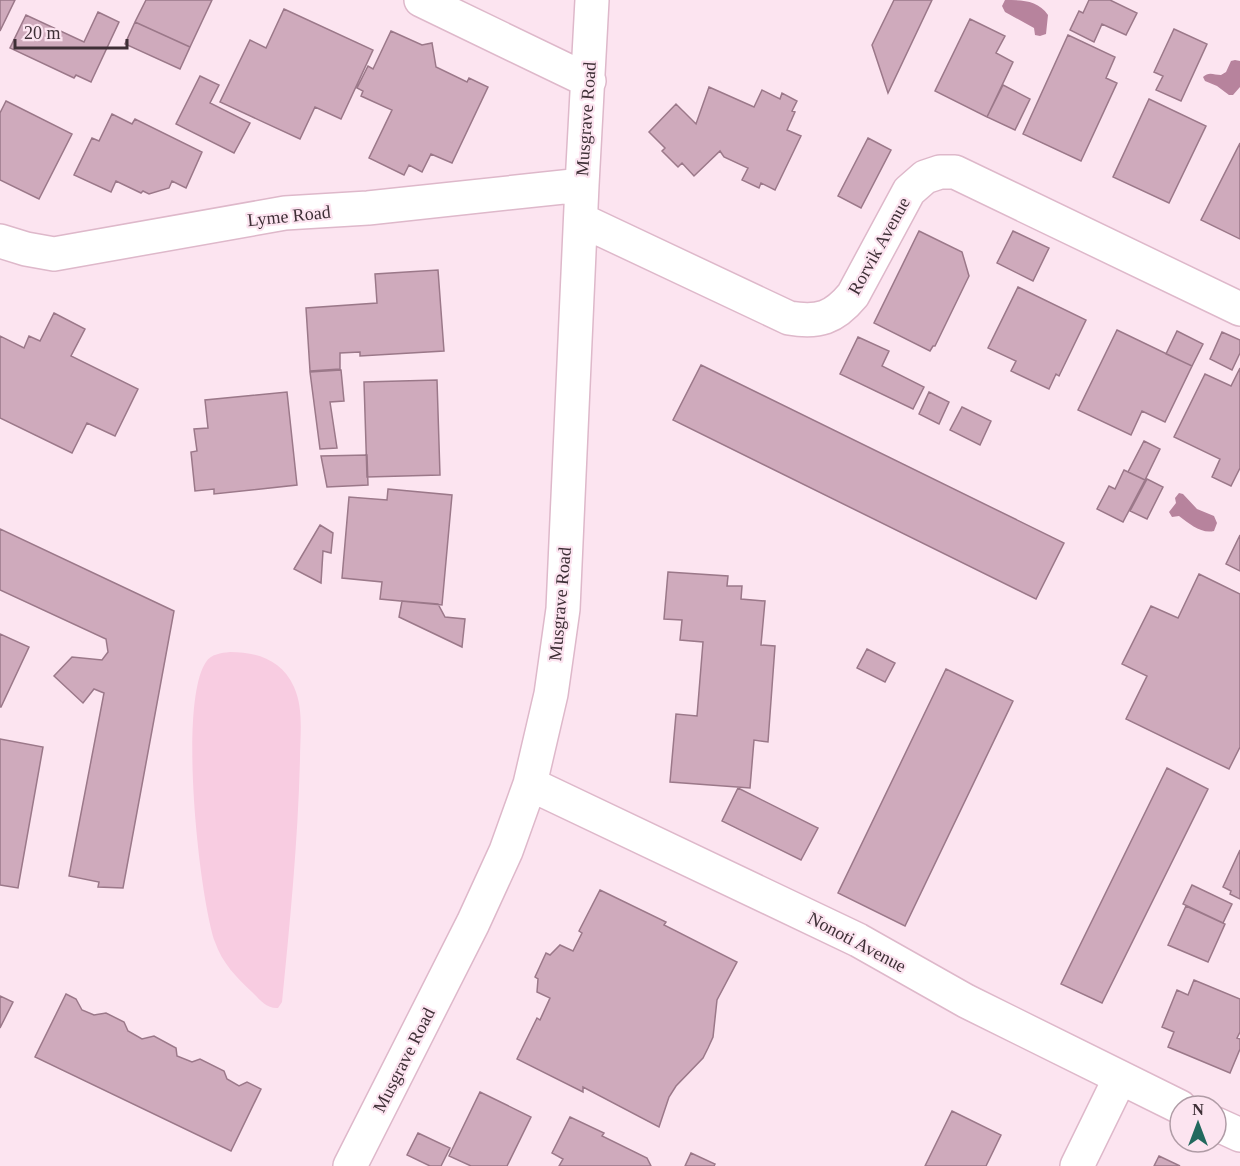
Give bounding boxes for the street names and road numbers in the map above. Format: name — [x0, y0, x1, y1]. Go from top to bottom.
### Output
street label: Musgrave Road — [572, 61, 600, 177]
street label: Rorvik Avenue — [844, 194, 914, 298]
street label: Lyme Road — [246, 202, 332, 230]
street label: Musgrave Road — [545, 546, 575, 662]
street label: Nonoti Avenue — [805, 908, 909, 976]
street label: Musgrave Road — [369, 1004, 439, 1116]

